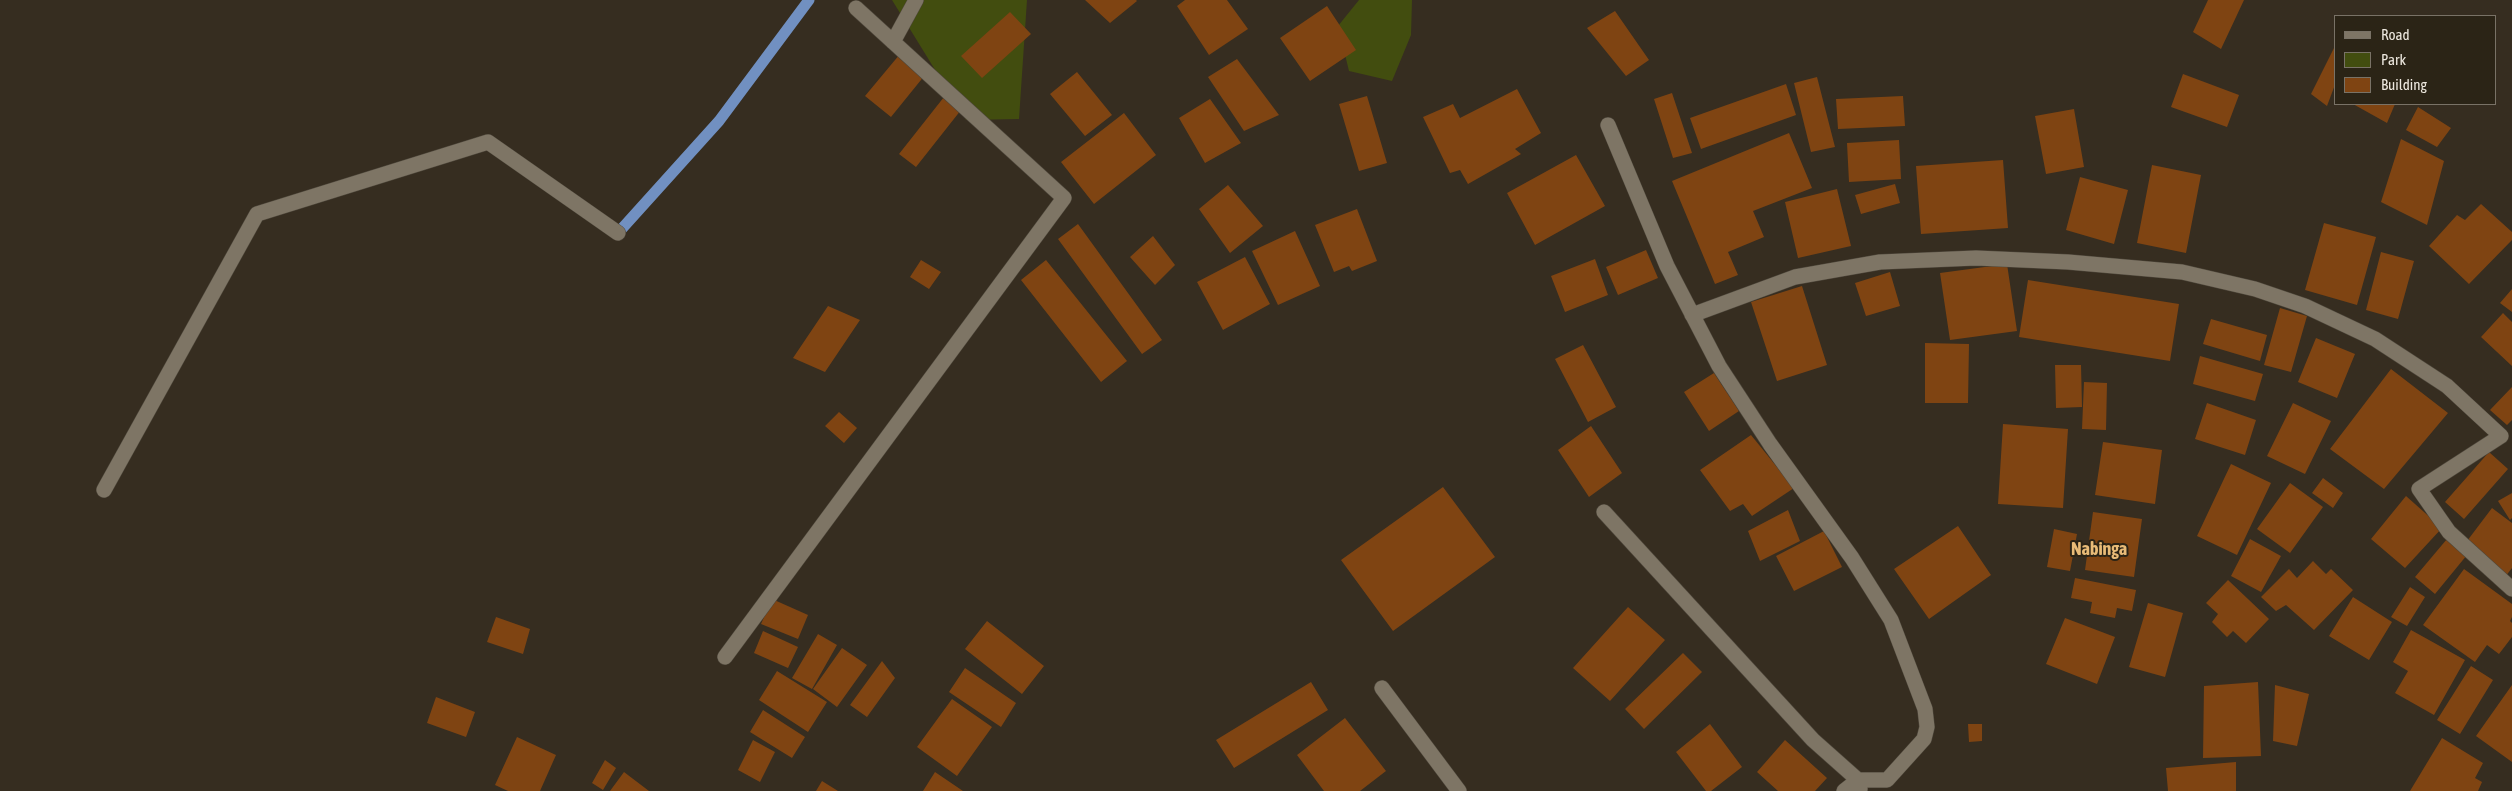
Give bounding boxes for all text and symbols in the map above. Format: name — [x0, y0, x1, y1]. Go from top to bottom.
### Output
legend — [2334, 15, 2497, 105]
text: Road — [2381, 26, 2410, 43]
text: Park — [2381, 51, 2406, 68]
text: Building — [2381, 76, 2427, 93]
district label: Nabinga — [2071, 538, 2127, 560]

